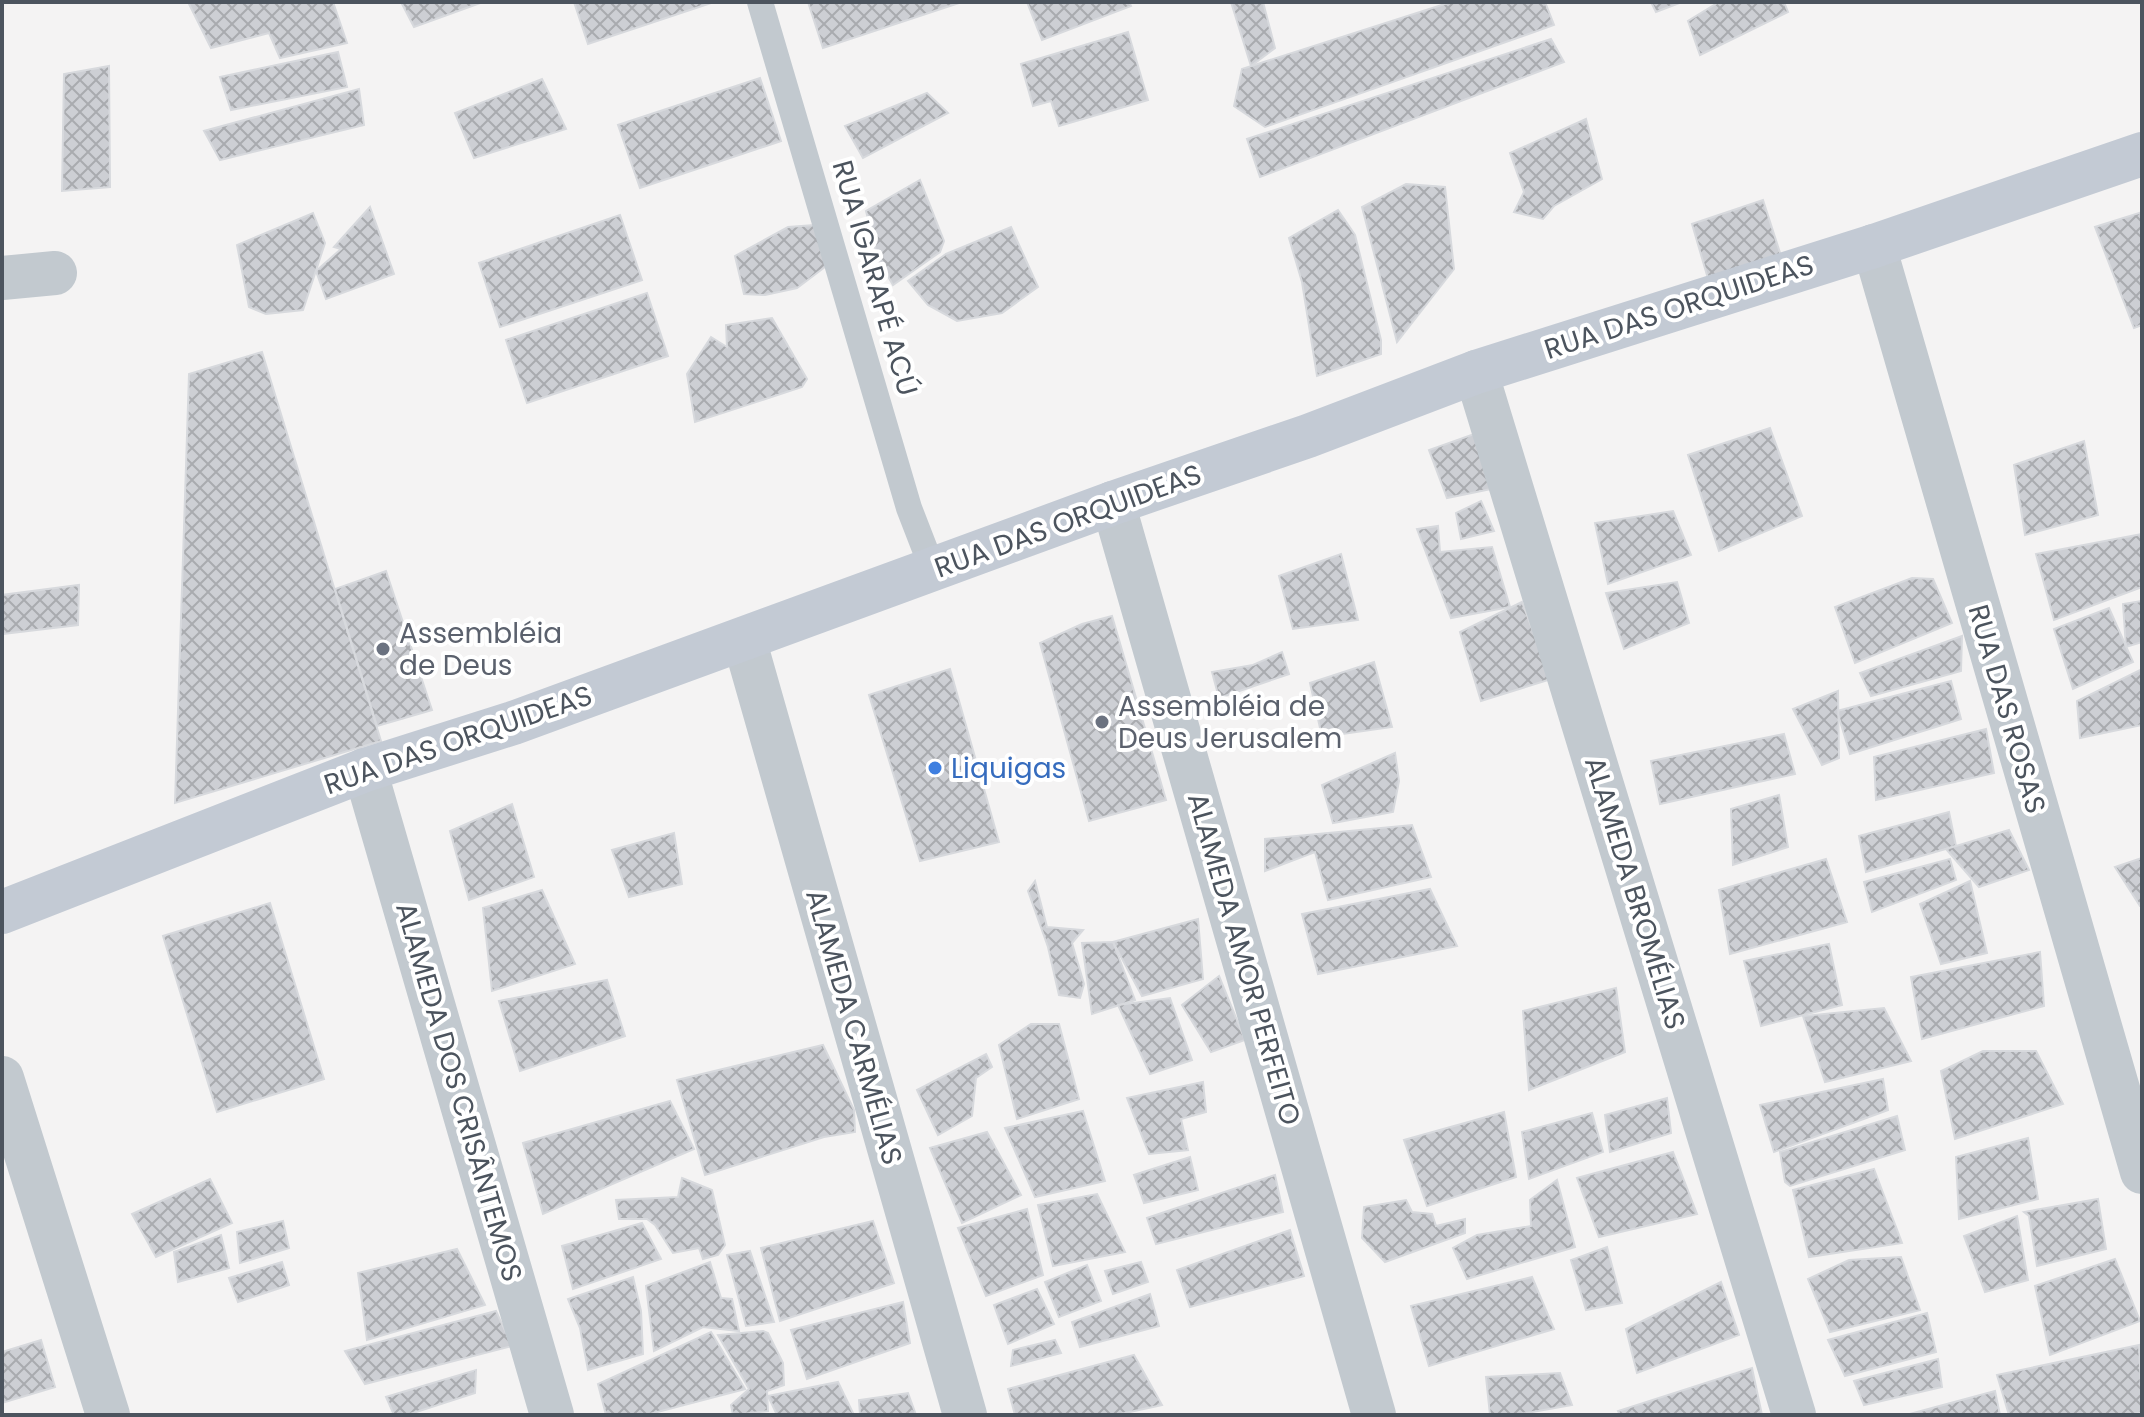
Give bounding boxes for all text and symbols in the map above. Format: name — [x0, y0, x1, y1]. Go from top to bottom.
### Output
street label: RUA IGARAPÉ ACÚ — [823, 156, 927, 400]
street label: RUA DAS ORQUIDEAS — [1539, 245, 1819, 369]
street label: RUA DAS ORQUIDEAS — [929, 455, 1207, 587]
street label: RUA DAS ROSAS — [1959, 600, 2055, 818]
place label: Assembléia de Deus — [399, 614, 562, 685]
marker: Assembléia de Deus — [374, 640, 392, 658]
street label: RUA DAS ORQUIDEAS — [319, 676, 597, 804]
place label: Assembléia de Deus Jerusalem — [1118, 687, 1342, 758]
marker: Assembléia de Deus Jerusalem — [1093, 713, 1111, 731]
place label: Liquigas — [951, 749, 1066, 788]
street label: ALAMEDA BROMÉLIAS — [1575, 752, 1695, 1034]
marker: Liquigas — [926, 759, 944, 777]
street label: ALAMEDA AMOR PERFEITO — [1178, 788, 1310, 1130]
street label: ALAMEDA CARMÉLIAS — [796, 885, 912, 1169]
street label: ALAMEDA DOS CRISÂNTEMOS — [386, 898, 532, 1286]

